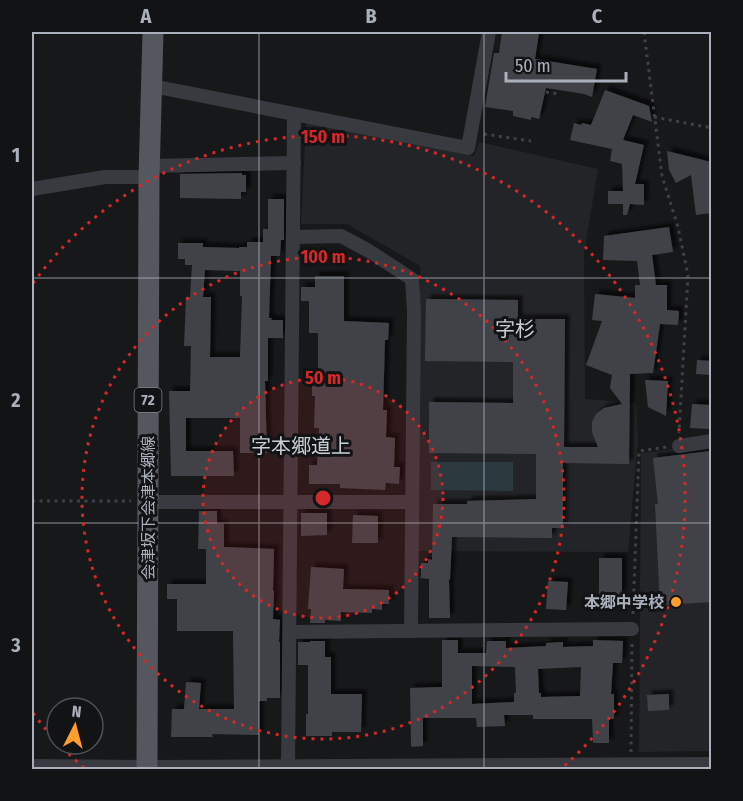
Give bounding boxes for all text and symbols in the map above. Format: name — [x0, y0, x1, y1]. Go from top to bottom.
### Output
text: A — [140, 4, 153, 28]
text: B — [365, 4, 377, 28]
text: C — [592, 4, 603, 28]
scale bar — [506, 45, 626, 83]
text: 50 m — [515, 55, 551, 77]
text: 150 m — [301, 126, 345, 148]
text: 1 — [12, 143, 20, 167]
text: 100 m — [301, 246, 345, 268]
district label: 字杉 — [495, 317, 535, 341]
text: 50 m — [305, 367, 341, 389]
text: 2 — [10, 388, 21, 412]
road number: 72 — [134, 388, 162, 412]
district label: 字本郷道上 — [251, 434, 351, 458]
street label: 会津坂下会津本郷線 — [139, 436, 158, 580]
centre of rings — [313, 488, 333, 508]
place label: 本郷中学校 — [584, 593, 664, 612]
marker: 本郷中学校 — [669, 595, 683, 609]
text: 3 — [10, 633, 21, 657]
north arrow — [45, 696, 105, 756]
text: N — [71, 702, 82, 722]

